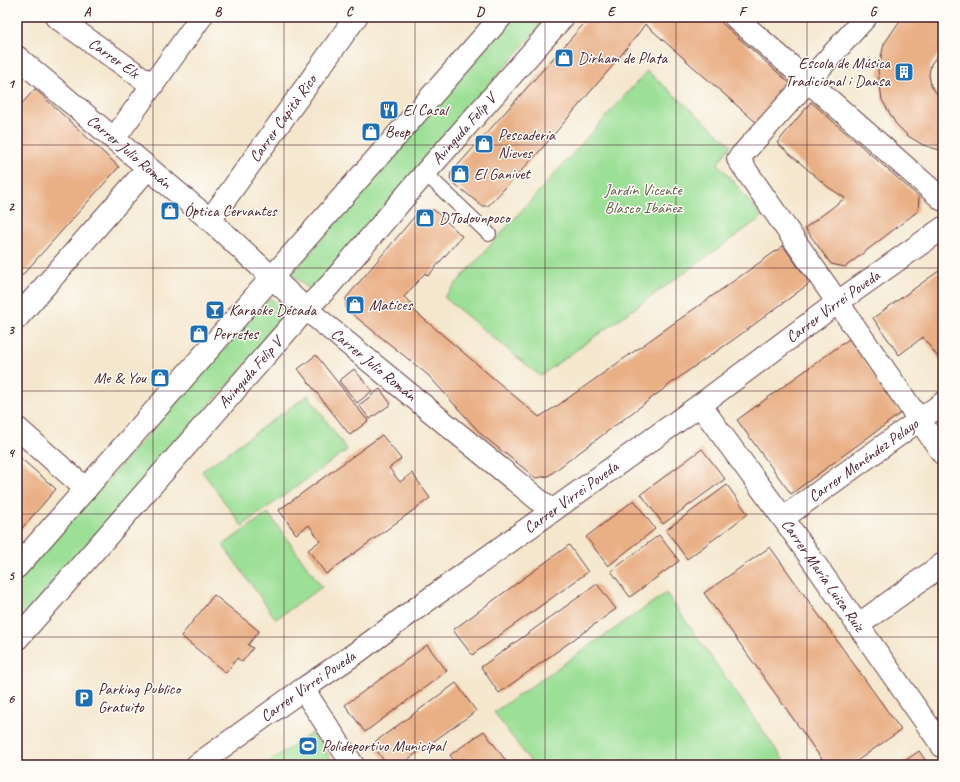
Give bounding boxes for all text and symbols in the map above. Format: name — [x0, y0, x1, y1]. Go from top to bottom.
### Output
text: A — [84, 4, 92, 20]
text: B — [215, 4, 223, 20]
text: C — [346, 4, 354, 20]
text: D — [476, 4, 485, 20]
text: E — [608, 4, 617, 20]
text: F — [739, 4, 748, 20]
text: G — [870, 4, 878, 20]
street label: Carrer Elx — [85, 33, 144, 84]
shop icon: Dirham de Plata — [553, 47, 575, 69]
place label: Dirham de Plata — [578, 48, 669, 68]
place label: Escola de Música Tradicional i Dansa — [785, 53, 892, 91]
building icon: Escola de Música Tradicional i Dansa — [893, 61, 915, 83]
street label: Carrer Capità Rico — [245, 69, 323, 166]
text: 1 — [8, 76, 16, 92]
street label: Avinguda Felip V — [427, 87, 502, 169]
restaurant icon: El Casal — [378, 99, 400, 121]
place label: El Casal — [403, 100, 450, 120]
street label: Carrer Julio Román — [83, 110, 176, 194]
shop icon: Beep — [360, 121, 382, 143]
place label: Beep — [385, 122, 411, 142]
place label: Pescadería Nieves — [498, 125, 556, 163]
shop icon: Pescadería Nieves — [473, 133, 495, 155]
shop icon: El Ganivet — [449, 163, 471, 185]
place label: El Ganivet — [474, 164, 532, 184]
park label: Jardín Vicente Blasco Ibáñez — [603, 180, 683, 218]
text: 2 — [8, 199, 15, 215]
shop icon: Óptica Cervantes — [159, 200, 181, 222]
place label: Óptica Cervantes — [184, 201, 278, 221]
shop icon: D'Todounpoco — [414, 207, 436, 229]
place label: D'Todounpoco — [439, 208, 512, 228]
street label: Carrer Virrei Poveda — [782, 265, 885, 347]
shop icon: Matíces — [344, 294, 366, 316]
place label: Matíces — [369, 295, 414, 315]
bar icon: Karaoke Década — [204, 299, 226, 321]
place label: Karaoke Década — [229, 300, 317, 320]
text: 3 — [8, 322, 15, 338]
shop icon: Perretes — [188, 323, 210, 345]
place label: Perretes — [213, 324, 260, 344]
street label: Carrer Julio Román — [327, 324, 421, 406]
street label: Avinguda Felip V — [214, 331, 289, 412]
shop icon: Me & You — [149, 367, 171, 389]
place label: Me & You — [94, 368, 147, 388]
street label: Carrer Menéndez Pelayo — [804, 413, 923, 506]
text: 4 — [8, 445, 16, 461]
street label: Carrer Virrei Poveda — [520, 456, 623, 538]
street label: Carrer María Luisa Ruiz — [777, 515, 870, 637]
text: 5 — [8, 568, 15, 584]
street label: Carrer Virrei Poveda — [257, 645, 361, 726]
place label: Parking Publico Gratuito — [98, 679, 182, 717]
parking icon: Parking Publico Gratuito — [73, 687, 95, 709]
text: 6 — [8, 691, 15, 707]
sports icon: Polideportivo Municipal — [297, 735, 319, 757]
place label: Polideportivo Municipal — [322, 736, 447, 756]

